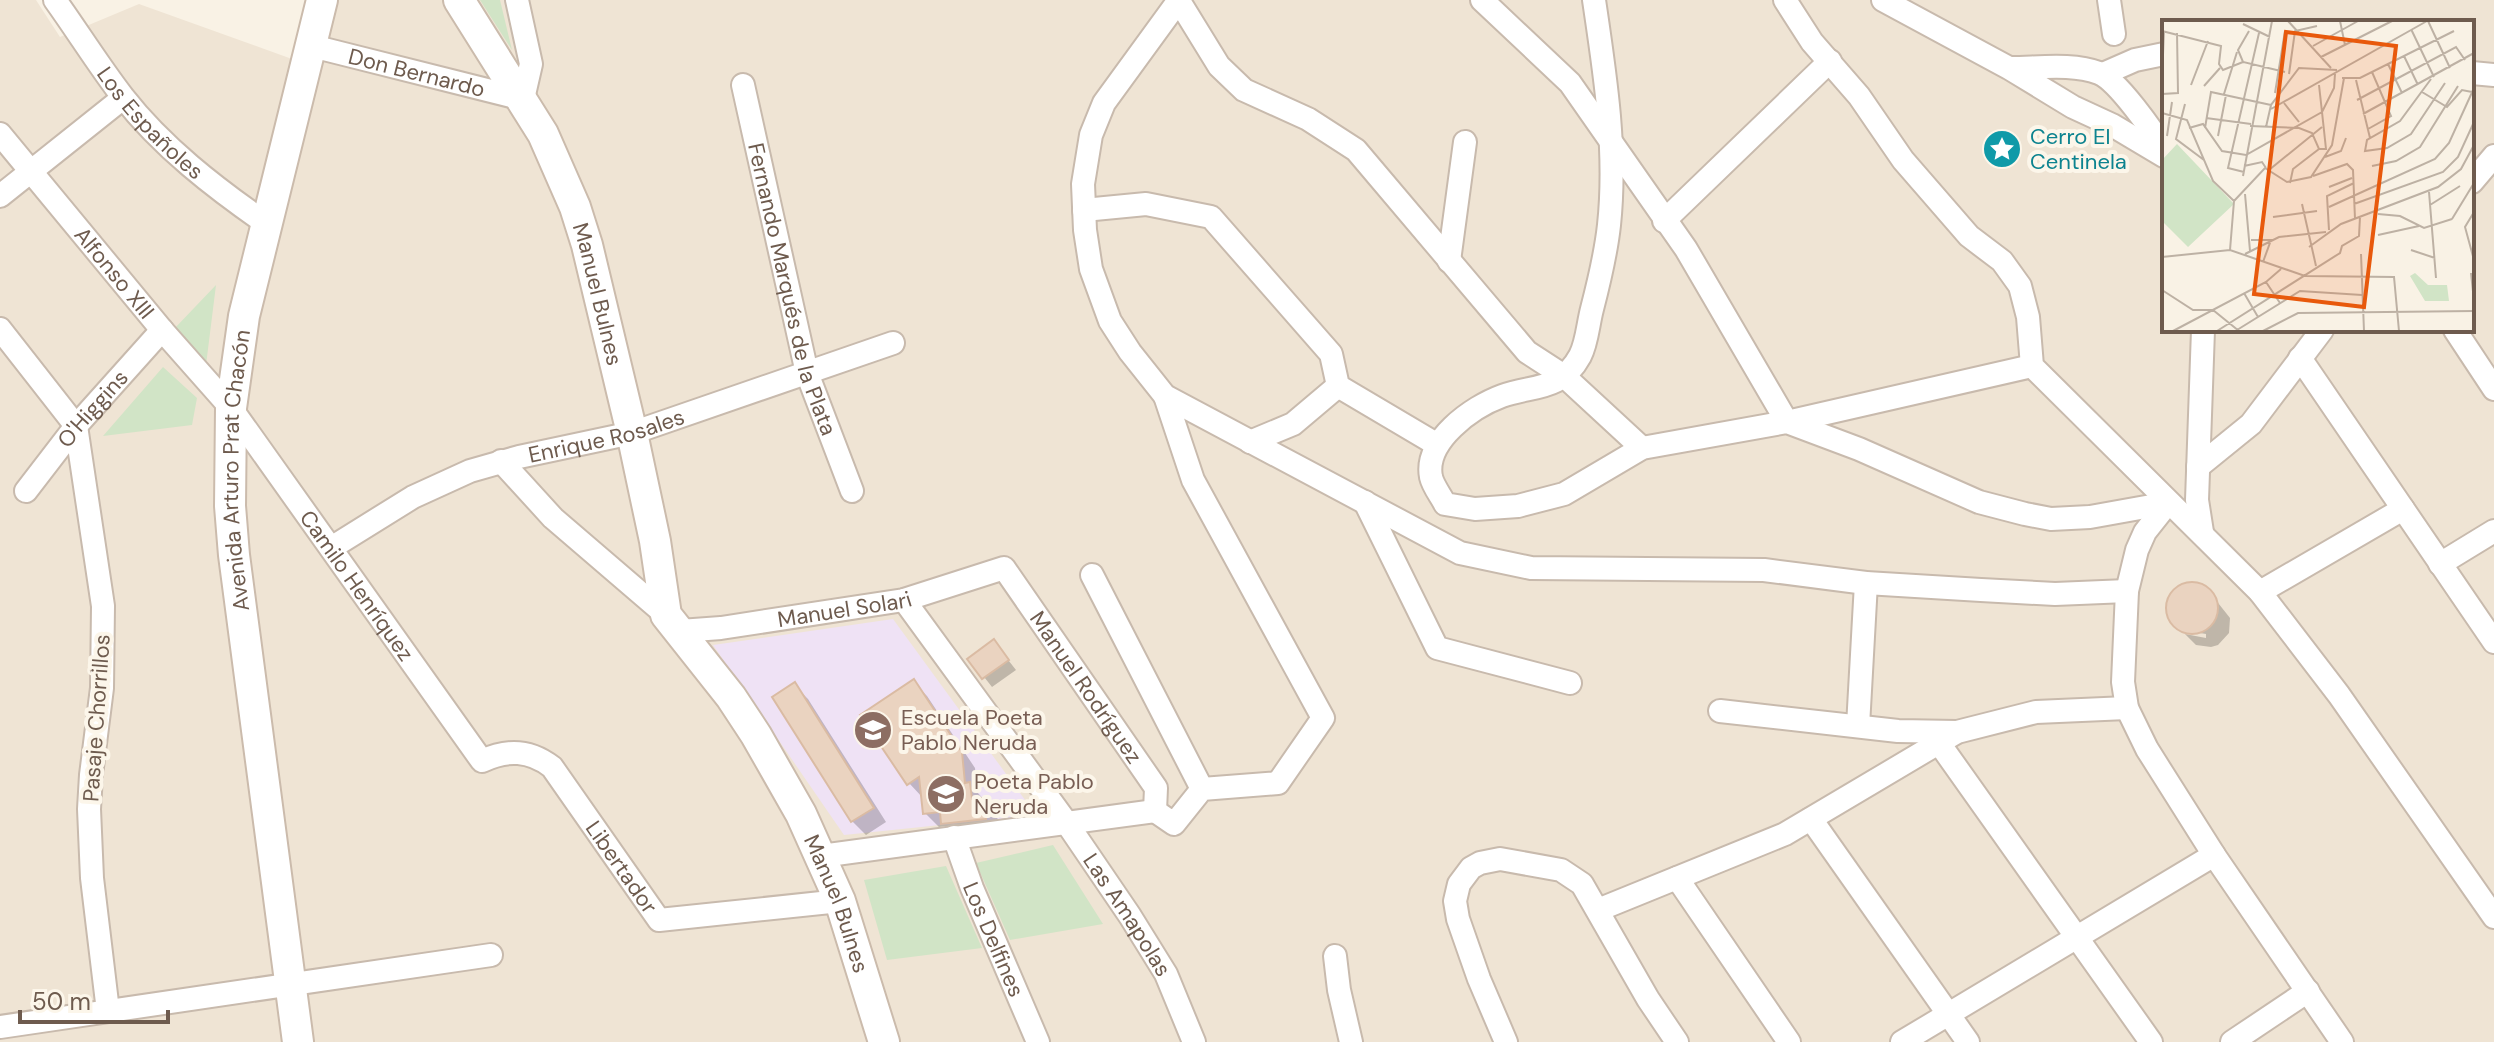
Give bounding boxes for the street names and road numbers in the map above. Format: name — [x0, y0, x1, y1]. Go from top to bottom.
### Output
street label: Don Bernardo — [345, 42, 488, 104]
street label: Los Españoles — [90, 61, 209, 186]
street label: Fernando Marqués de la Plata — [741, 140, 843, 439]
street label: Manuel Bulnes — [566, 219, 629, 368]
street label: Alfonso XIII — [68, 221, 161, 325]
street label: Avenida Arturo Prat Chacón — [216, 328, 257, 613]
street label: O'Higgins — [51, 364, 135, 454]
street label: Enrique Rosales — [526, 402, 688, 470]
street label: Camilo Henríquez — [293, 504, 420, 667]
street label: Manuel Solari — [776, 584, 916, 634]
street label: Manuel Rodríguez — [1023, 606, 1149, 769]
street label: Pasaje Chorrillos — [76, 633, 117, 803]
street label: Libertador — [579, 815, 664, 919]
street label: Manuel Bulnes — [797, 830, 876, 976]
street label: Las Amapolas — [1076, 848, 1178, 982]
street label: Los Delfines — [956, 878, 1031, 1001]

